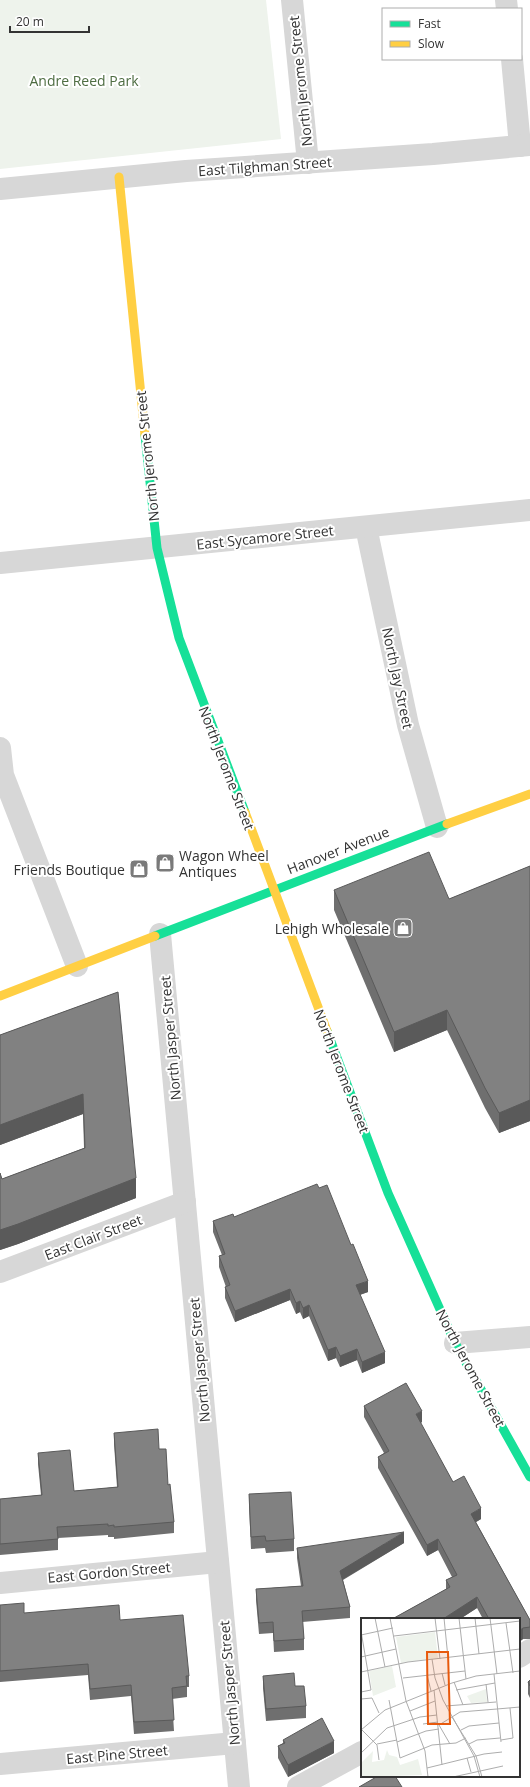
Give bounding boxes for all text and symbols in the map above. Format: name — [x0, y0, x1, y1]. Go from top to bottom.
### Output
scale bar — [10, 8, 89, 34]
legend — [382, 8, 522, 60]
text: 20 m — [16, 13, 44, 30]
street label: North Jerome Street — [284, 15, 316, 147]
text: Fast — [418, 15, 441, 32]
text: Slow — [418, 35, 445, 52]
park label: Andre Reed Park — [29, 71, 139, 90]
street label: East Tilghman Street — [198, 152, 332, 180]
street label: North Jerome Street — [131, 390, 163, 522]
street label: East Sycamore Street — [196, 520, 334, 554]
street label: North Jay Street — [378, 626, 418, 730]
street label: North Jerome Street — [195, 703, 259, 833]
street label: Hanover Avenue — [284, 822, 392, 878]
place label: Wagon Wheel Antiques — [179, 846, 269, 881]
shop icon: Wagon Wheel Antiques — [154, 852, 176, 874]
shop icon: Friends Boutique — [128, 858, 150, 880]
place label: Friends Boutique — [14, 860, 125, 879]
shop icon: Lehigh Wholesale — [392, 917, 414, 939]
place label: Lehigh Wholesale — [275, 919, 389, 938]
street label: North Jasper Street — [155, 975, 185, 1101]
street label: North Jerome Street — [310, 1006, 374, 1136]
street label: East Clair Street — [42, 1210, 144, 1264]
street label: North Jasper Street — [184, 1297, 214, 1423]
street label: North Jerome Street — [432, 1306, 510, 1430]
street label: East Gordon Street — [47, 1557, 171, 1587]
inset map — [361, 1618, 520, 1777]
street label: North Jasper Street — [214, 1620, 244, 1746]
street label: East Pine Street — [65, 1740, 169, 1768]

